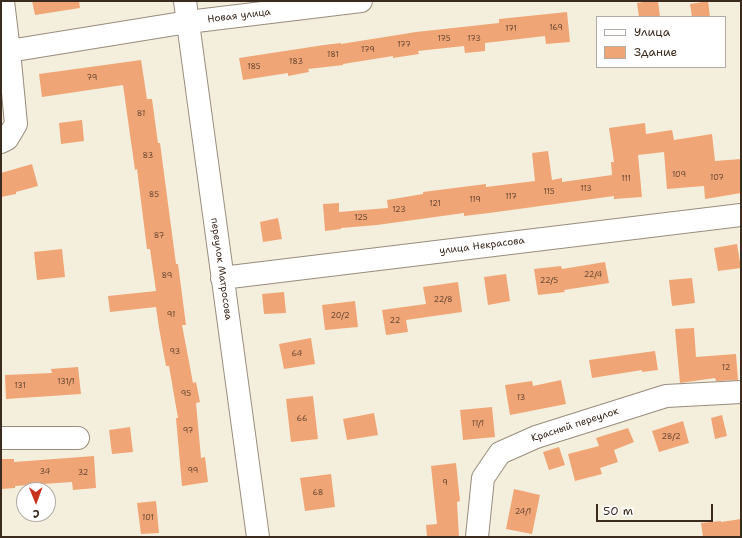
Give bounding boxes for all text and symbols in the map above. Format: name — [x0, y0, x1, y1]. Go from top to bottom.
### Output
street label: Новая улица — [207, 6, 271, 26]
legend — [596, 16, 726, 68]
house number: 169 — [549, 23, 563, 33]
house number: 171 — [505, 24, 517, 34]
text: Улица — [634, 24, 670, 40]
house number: 175 — [437, 34, 451, 44]
house number: 173 — [467, 34, 481, 44]
house number: 177 — [397, 40, 411, 50]
text: Здание — [634, 44, 677, 60]
house number: 179 — [361, 45, 375, 55]
house number: 181 — [327, 50, 339, 60]
house number: 183 — [289, 57, 303, 67]
house number: 185 — [247, 62, 261, 72]
house number: 79 — [87, 73, 97, 83]
house number: 81 — [137, 109, 145, 119]
house number: 83 — [143, 151, 153, 161]
house number: 109 — [672, 170, 686, 180]
house number: 107 — [710, 173, 724, 183]
house number: 111 — [621, 174, 631, 184]
house number: 113 — [580, 184, 592, 194]
house number: 115 — [543, 187, 555, 197]
house number: 85 — [149, 190, 159, 200]
house number: 117 — [505, 192, 517, 202]
house number: 119 — [469, 195, 481, 205]
house number: 121 — [429, 199, 441, 209]
house number: 123 — [392, 205, 406, 215]
house number: 125 — [354, 213, 368, 223]
street label: переулок Матросова — [208, 217, 234, 321]
house number: 87 — [154, 231, 164, 241]
street label: улица Некрасова — [439, 235, 525, 257]
house number: 22/4 — [584, 270, 602, 280]
house number: 89 — [162, 271, 172, 281]
house number: 22/5 — [540, 276, 558, 286]
house number: 22/8 — [433, 295, 453, 305]
house number: 91 — [167, 310, 175, 320]
house number: 20/2 — [330, 311, 350, 321]
house number: 22 — [390, 316, 400, 326]
house number: 93 — [170, 347, 180, 357]
house number: 64 — [292, 349, 302, 359]
house number: 12 — [722, 363, 730, 373]
house number: 131/1 — [57, 377, 75, 387]
house number: 131 — [14, 381, 26, 391]
house number: 95 — [181, 389, 191, 399]
house number: 13 — [517, 393, 525, 403]
street label: Красный переулок — [530, 405, 620, 445]
house number: 66 — [297, 414, 307, 424]
house number: 11/1 — [472, 419, 484, 429]
house number: 97 — [183, 426, 193, 436]
house number: 28/2 — [661, 432, 681, 442]
house number: 99 — [188, 466, 198, 476]
house number: 34 — [40, 467, 50, 477]
house number: 32 — [78, 468, 88, 478]
house number: 9 — [442, 478, 448, 488]
north arrow — [16, 482, 56, 522]
house number: 68 — [313, 488, 323, 498]
scale bar — [598, 496, 715, 522]
text: 50 m — [603, 503, 633, 519]
text: С — [33, 506, 40, 521]
house number: 24/1 — [515, 507, 531, 517]
house number: 101 — [142, 513, 154, 523]

